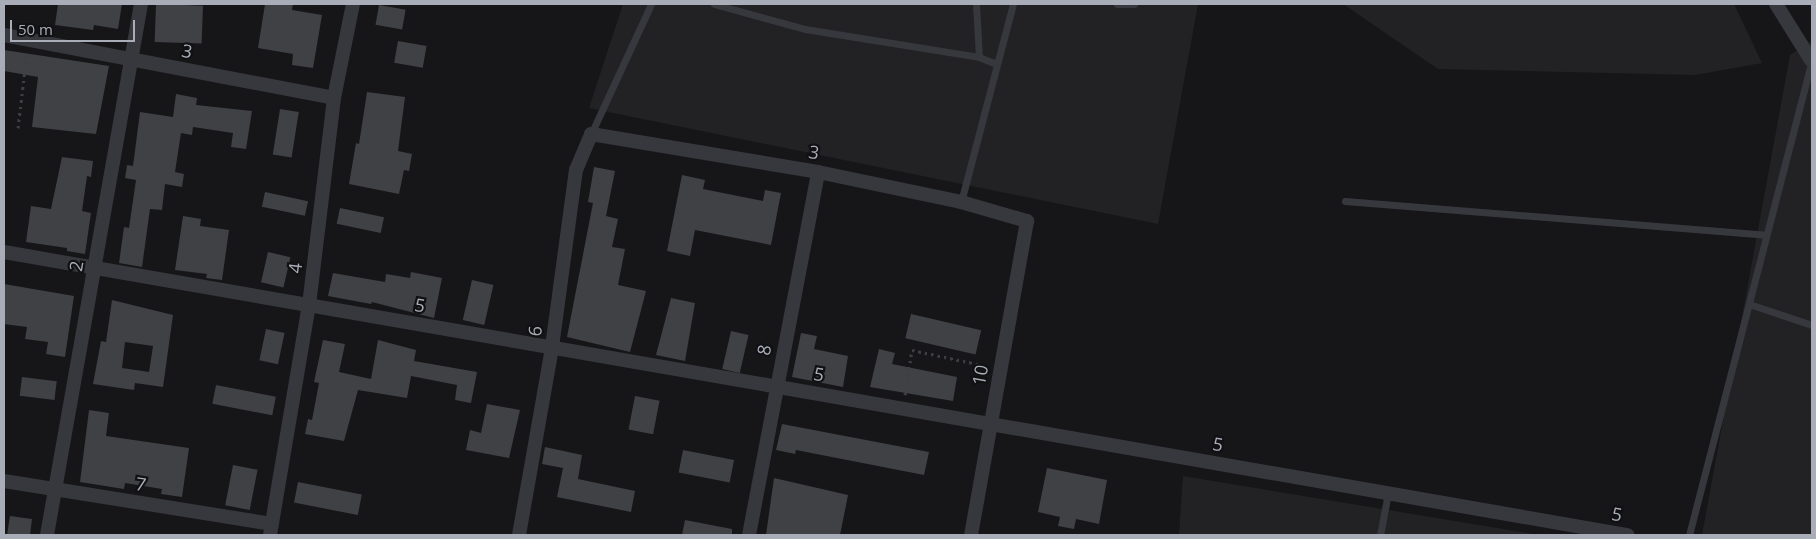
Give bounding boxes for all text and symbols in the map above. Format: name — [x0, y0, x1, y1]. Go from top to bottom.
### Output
scale bar — [12, 10, 138, 42]
text: 50 m — [18, 19, 53, 39]
street label: 3 — [180, 39, 194, 63]
street label: 3 — [807, 140, 821, 164]
street label: 2 — [64, 259, 88, 273]
street label: 4 — [284, 262, 306, 274]
street label: 5 — [413, 293, 427, 317]
street label: 6 — [524, 324, 546, 338]
street label: 8 — [752, 343, 776, 357]
street label: 5 — [812, 362, 826, 386]
street label: 10 — [968, 363, 992, 387]
street label: 5 — [1211, 432, 1225, 456]
street label: 7 — [134, 473, 148, 495]
street label: 5 — [1610, 502, 1624, 526]

